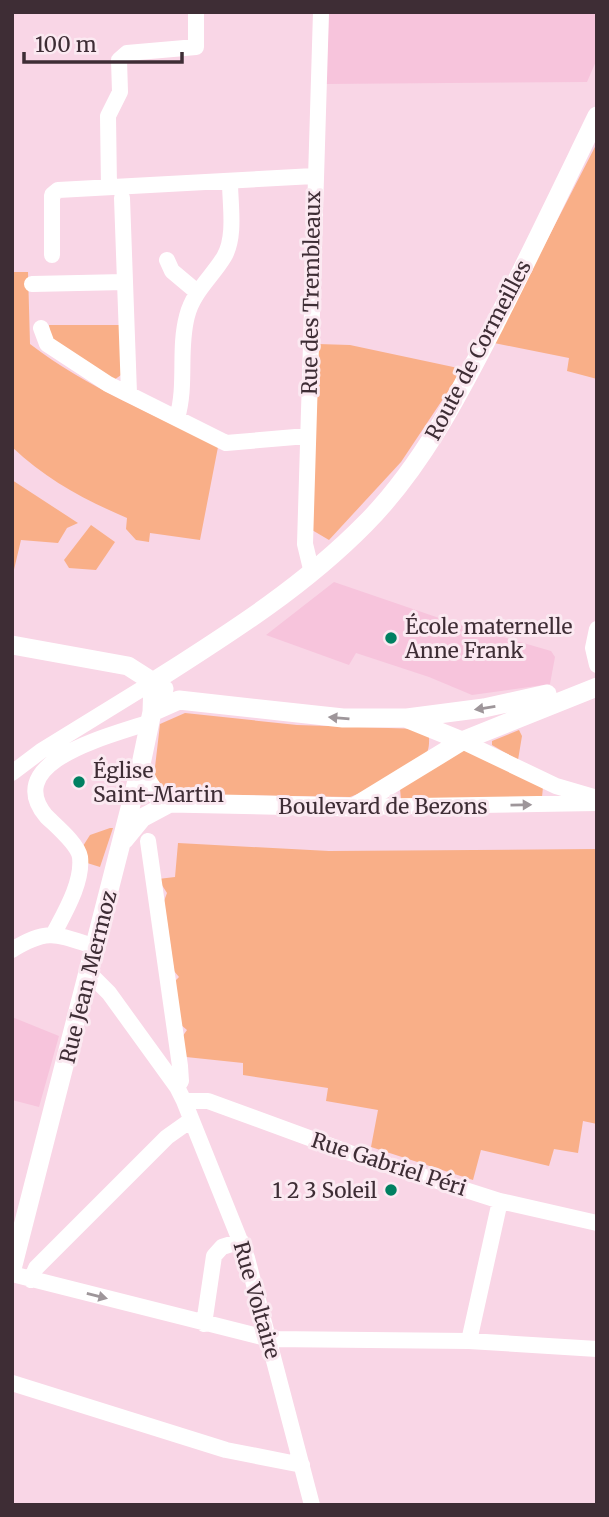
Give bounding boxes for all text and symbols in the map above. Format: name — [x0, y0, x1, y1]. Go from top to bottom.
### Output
scale bar — [24, 21, 182, 65]
text: 100 m — [35, 31, 97, 58]
street label: Rue des Trembleaux — [296, 190, 326, 395]
street label: Route de Cormeilles — [419, 255, 537, 445]
place label: École maternelle Anne Frank — [404, 612, 572, 664]
marker: École maternelle Anne Frank — [383, 630, 399, 646]
one-way arrow — [473, 703, 495, 714]
one-way arrow — [327, 712, 349, 723]
place label: Église Saint-Martin — [93, 756, 224, 808]
marker: Église Saint-Martin — [71, 774, 87, 790]
street label: Boulevard de Bezons — [278, 793, 488, 820]
one-way arrow — [510, 799, 532, 810]
street label: Rue Jean Mermoz — [54, 888, 122, 1066]
street label: Rue Gabriel Péri — [308, 1126, 470, 1202]
place label: 1 2 3 Soleil — [273, 1177, 377, 1204]
marker: 1 2 3 Soleil — [383, 1182, 399, 1198]
street label: Rue Voltaire — [227, 1238, 287, 1362]
one-way arrow — [87, 1292, 108, 1302]

